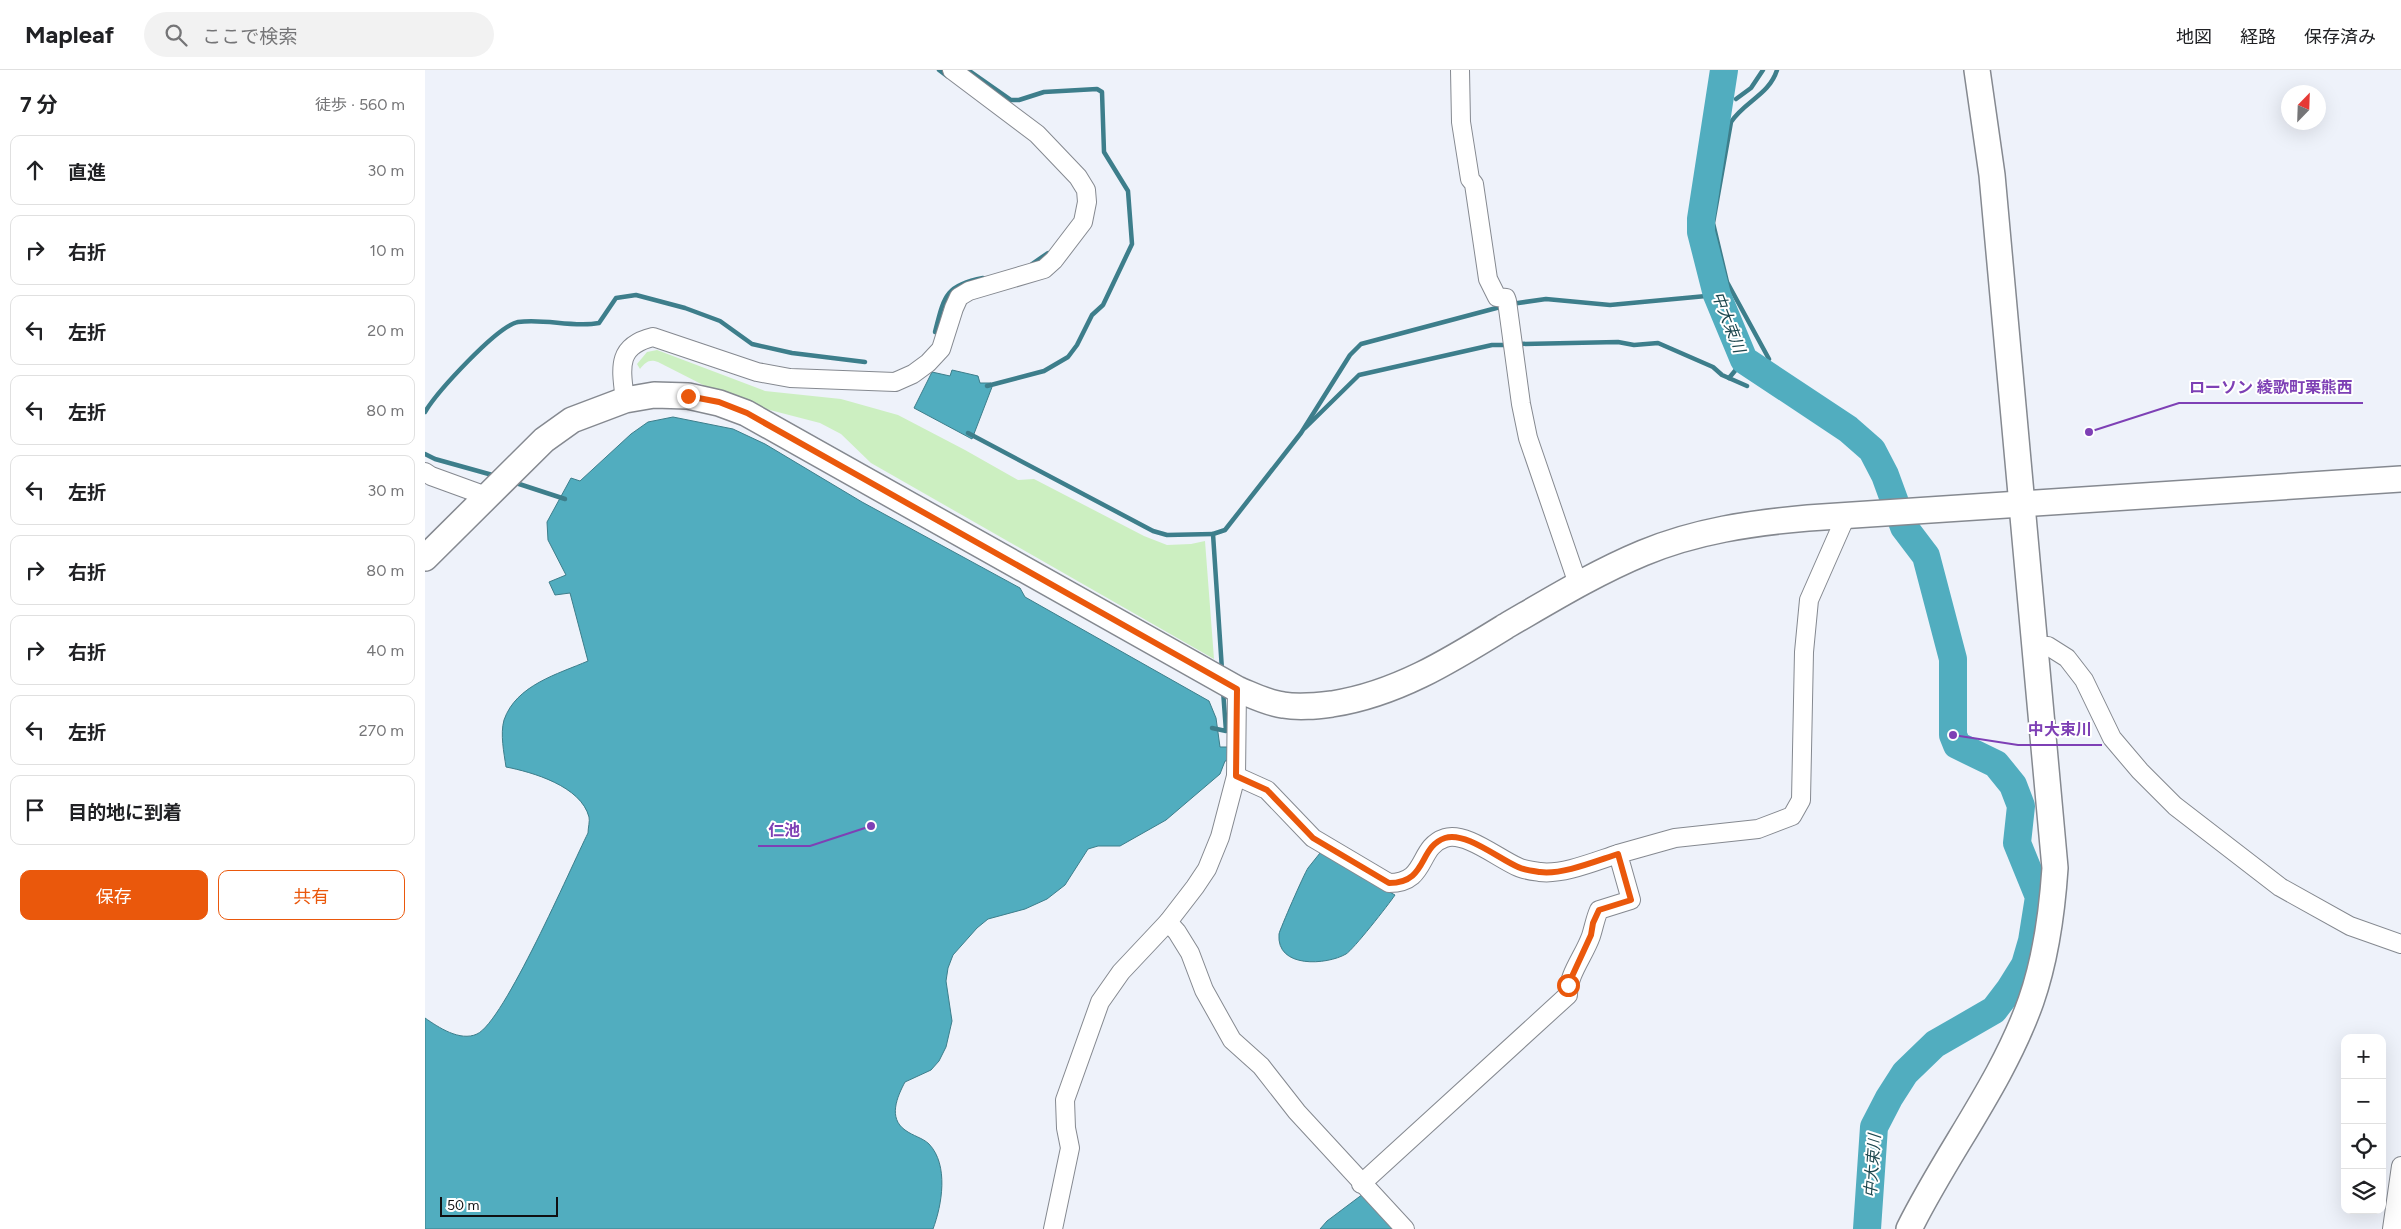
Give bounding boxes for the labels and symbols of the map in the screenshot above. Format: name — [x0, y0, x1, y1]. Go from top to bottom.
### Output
north arrow — [2281, 85, 2326, 130]
water label: 中大束川 — [1708, 289, 1750, 357]
callout: ローソン 綾歌町栗熊西 — [2179, 372, 2363, 403]
text: ローソン 綾歌町栗熊西 — [2189, 378, 2353, 397]
route end — [677, 385, 700, 408]
callout: 中大束川 — [2018, 714, 2102, 745]
text: 中大束川 — [2028, 720, 2092, 739]
callout: 仁池 — [758, 815, 810, 846]
text: 仁池 — [768, 821, 800, 840]
route start — [1557, 974, 1580, 997]
water label: 中大束川 — [1861, 1131, 1884, 1199]
scale bar — [440, 1194, 557, 1217]

